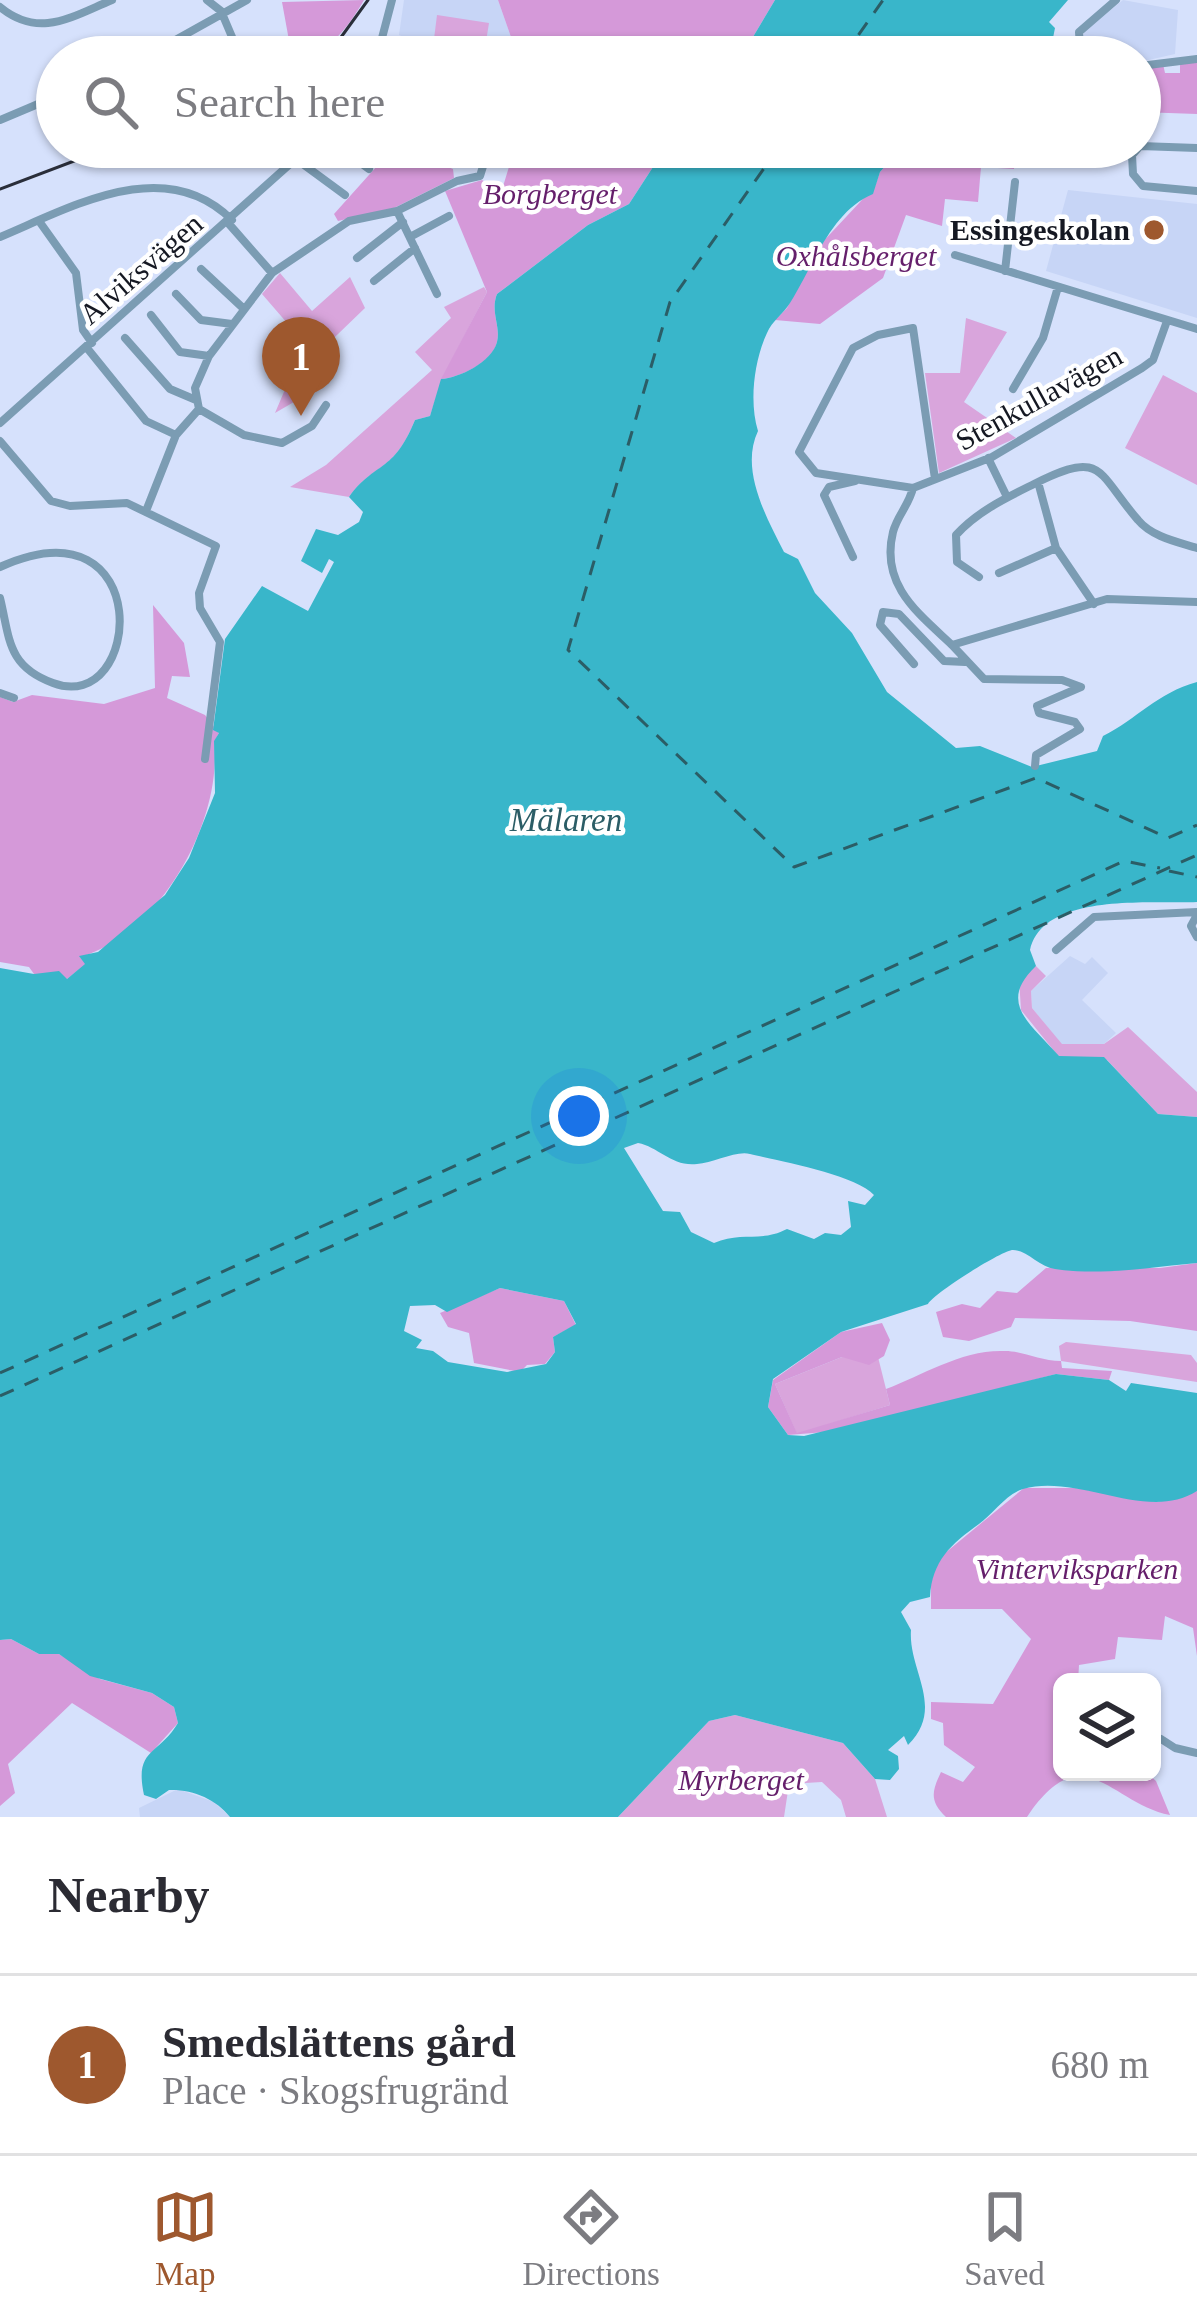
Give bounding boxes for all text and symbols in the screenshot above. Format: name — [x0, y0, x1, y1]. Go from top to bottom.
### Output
search box — [36, 36, 1161, 168]
icon: search — [78, 69, 144, 135]
text: Search here — [174, 77, 385, 127]
park label: Borgberget — [483, 177, 618, 210]
street label: Alviksvägen — [73, 206, 209, 331]
place label: Essingeskolan — [950, 213, 1130, 246]
marker: Essingeskolan — [1141, 217, 1167, 243]
park label: Oxhålsberget — [776, 239, 937, 272]
pin: 1 — [262, 317, 340, 416]
street label: Stenkullavägen — [950, 338, 1128, 457]
water label: Mälaren — [509, 802, 622, 838]
your location — [549, 1086, 609, 1146]
park label: Vinterviksparken — [976, 1552, 1178, 1585]
map controls — [1053, 1673, 1161, 1781]
button: layers — [1053, 1673, 1161, 1781]
park label: Myrberget — [677, 1763, 804, 1796]
text: Nearby — [48, 1867, 209, 1923]
text: Smedslättens gård — [162, 2017, 516, 2067]
text: 1 — [77, 2043, 97, 2086]
text: 680 m — [1050, 2043, 1149, 2086]
text: Place · Skogsfrugränd — [162, 2069, 509, 2112]
tab: Map — [152, 2184, 218, 2293]
tab: Directions — [522, 2184, 660, 2293]
tab: Saved — [964, 2184, 1045, 2293]

